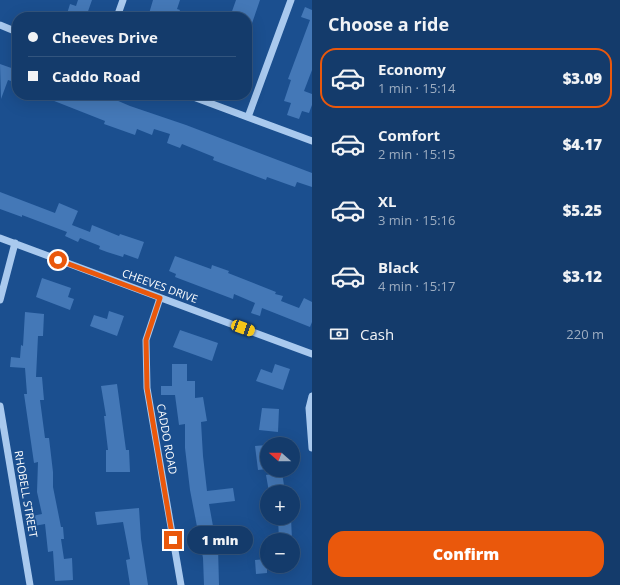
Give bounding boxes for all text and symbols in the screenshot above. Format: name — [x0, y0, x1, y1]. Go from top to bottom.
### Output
text: Choose a ride — [328, 12, 449, 36]
text: Cheeves Drive — [52, 27, 158, 47]
text: Economy — [378, 59, 446, 79]
icon: car — [330, 60, 366, 96]
text: Caddo Road — [52, 66, 141, 86]
text: $3.09 — [563, 68, 602, 88]
text: 1 min · 15:14 — [378, 79, 455, 97]
text: Comfort — [378, 125, 440, 145]
icon: car — [330, 126, 366, 162]
text: $4.17 — [563, 134, 602, 154]
text: 2 min · 15:15 — [378, 145, 455, 163]
text: XL — [378, 191, 396, 211]
icon: car — [330, 192, 366, 228]
text: $5.25 — [563, 200, 602, 220]
text: 3 min · 15:16 — [378, 211, 455, 229]
route start — [49, 251, 67, 269]
text: Black — [378, 257, 419, 277]
icon: car — [330, 258, 366, 294]
street label: CHEEVES DRIVE — [120, 265, 200, 306]
text: $3.12 — [563, 266, 602, 286]
text: 4 min · 15:17 — [378, 277, 455, 295]
car — [230, 318, 256, 338]
icon: cash — [328, 323, 350, 345]
text: Cash — [360, 324, 394, 344]
text: 220 m — [566, 325, 604, 343]
street label: CADDO ROAD — [154, 402, 181, 475]
north arrow — [260, 437, 300, 477]
map controls — [260, 437, 300, 573]
street label: RHOBELL STREET — [11, 449, 42, 539]
button: + — [260, 485, 300, 525]
callout: 1 min — [187, 526, 253, 554]
route end — [164, 531, 182, 549]
text: 1 min — [202, 531, 238, 549]
button: Confirm — [328, 531, 604, 577]
button: − — [260, 533, 300, 573]

